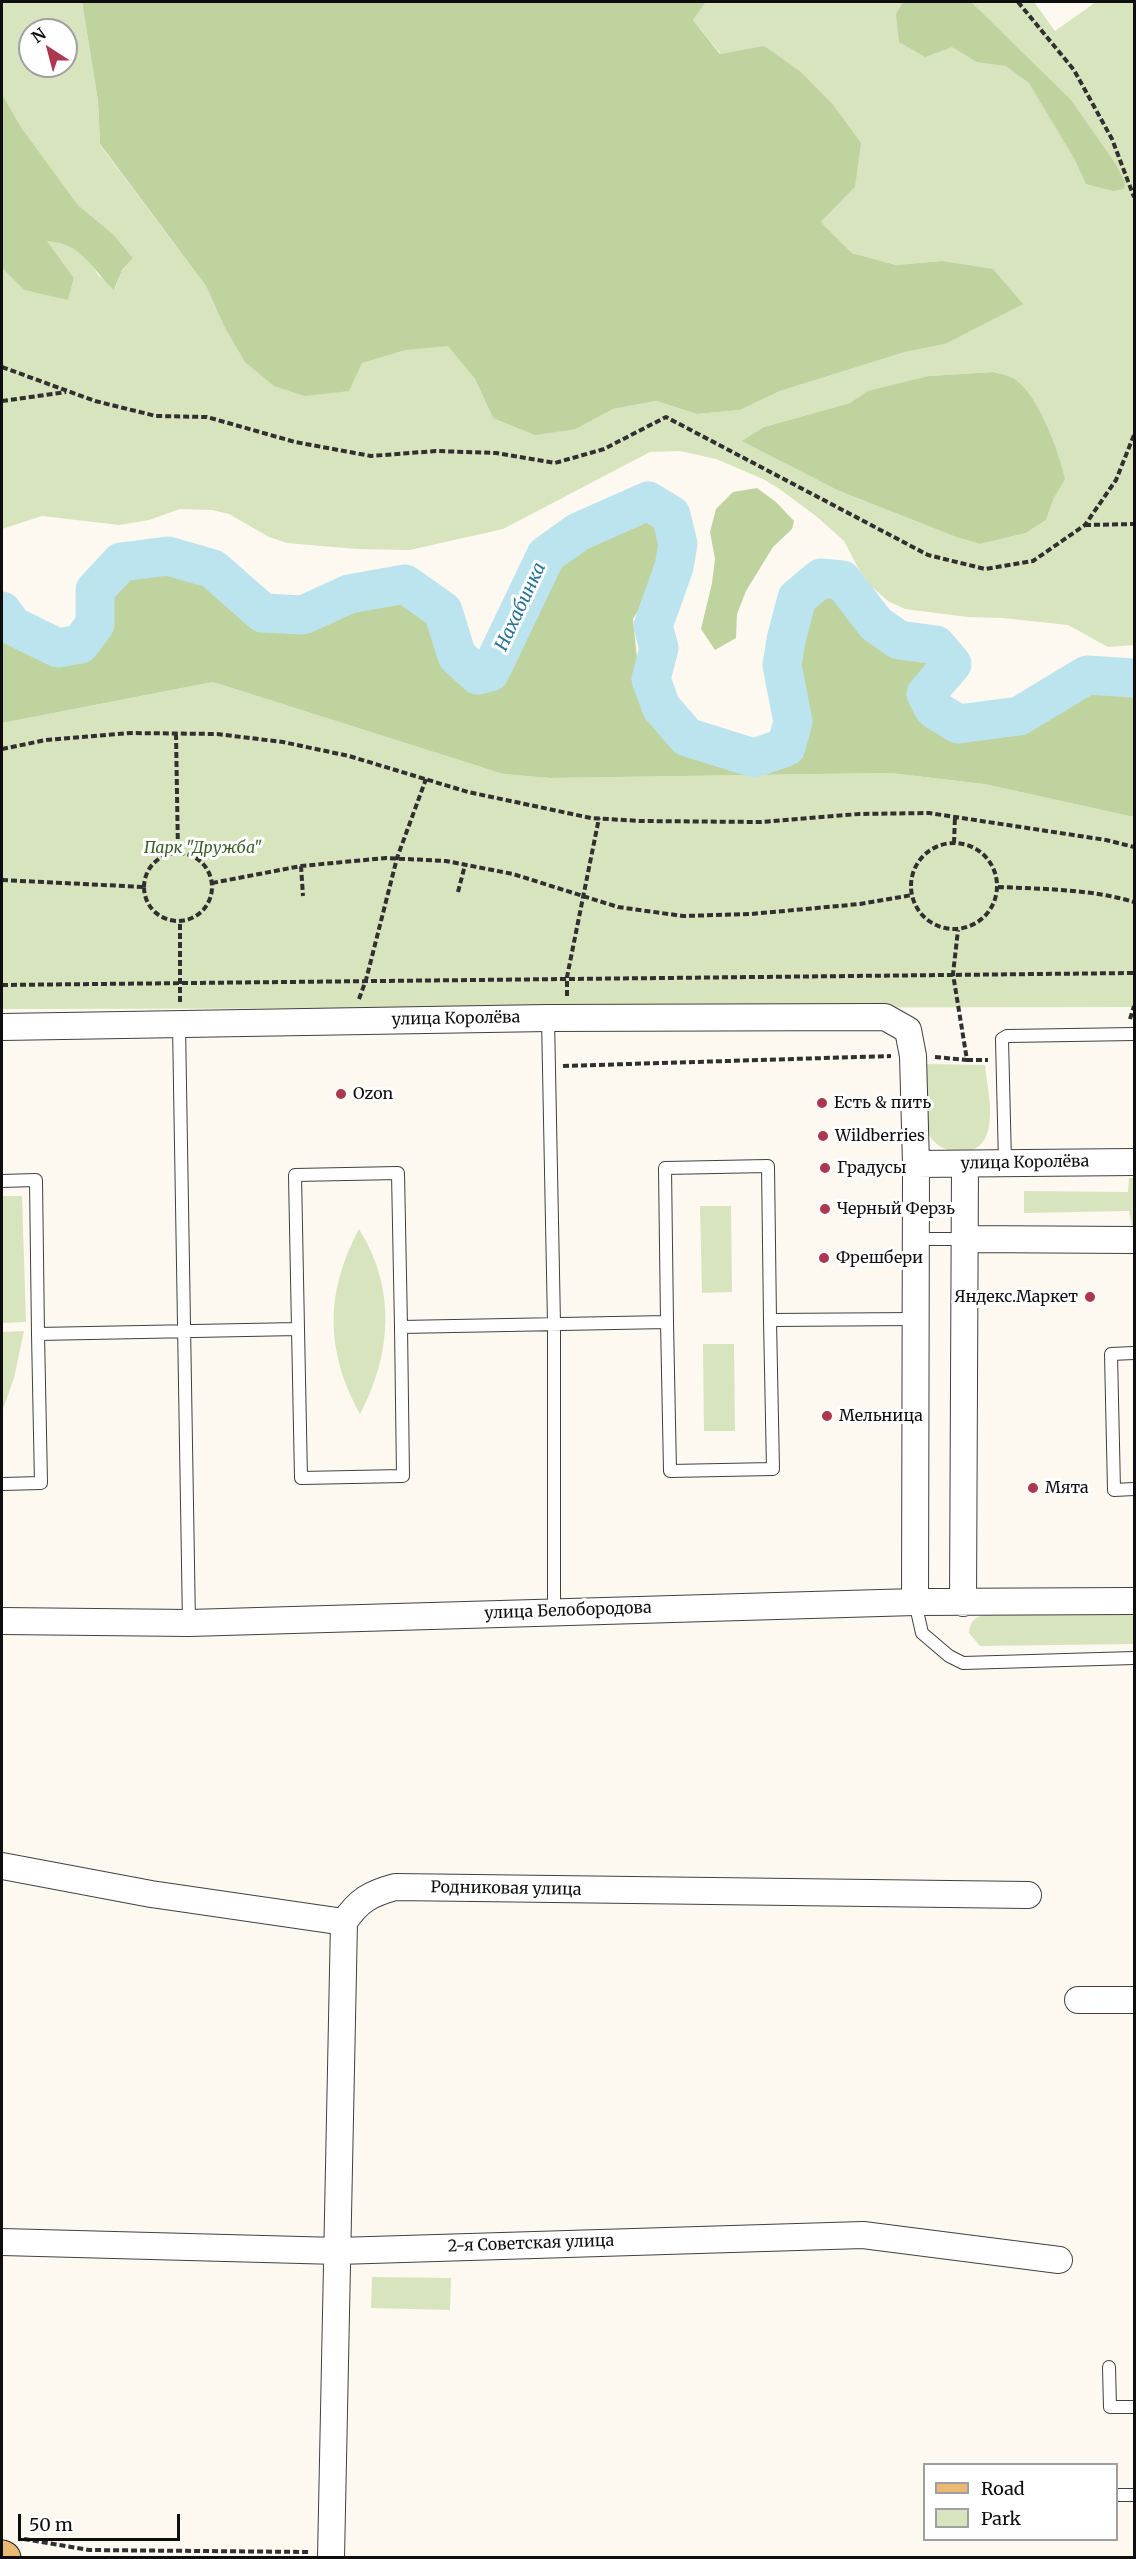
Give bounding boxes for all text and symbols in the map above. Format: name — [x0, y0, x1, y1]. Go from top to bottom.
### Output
north arrow — [18, 18, 78, 78]
text: N — [28, 23, 50, 47]
water label: Нахабинка — [491, 559, 551, 655]
park label: Парк "Дружба" — [144, 838, 262, 858]
street label: улица Королёва — [392, 1008, 520, 1030]
place label: Ozon — [353, 1084, 393, 1104]
marker: Ozon — [334, 1087, 348, 1101]
place label: Есть & пить — [834, 1093, 931, 1113]
marker: Есть & пить — [815, 1096, 829, 1110]
place label: Wildberries — [835, 1126, 925, 1146]
marker: Wildberries — [816, 1129, 830, 1143]
street label: улица Королёва — [961, 1152, 1089, 1174]
place label: Градусы — [837, 1158, 907, 1178]
marker: Градусы — [818, 1161, 832, 1175]
place label: Черный Ферзь — [837, 1199, 955, 1219]
marker: Черный Ферзь — [818, 1202, 832, 1216]
place label: Фрешбери — [836, 1248, 923, 1268]
marker: Фрешбери — [817, 1251, 831, 1265]
place label: Яндекс.Маркет — [954, 1287, 1078, 1307]
marker: Яндекс.Маркет — [1083, 1290, 1097, 1304]
place label: Мельница — [839, 1406, 923, 1426]
marker: Мельница — [820, 1409, 834, 1423]
place label: Мята — [1045, 1478, 1089, 1498]
marker: Мята — [1026, 1481, 1040, 1495]
street label: улица Белобородова — [484, 1598, 652, 1624]
street label: Родниковая улица — [430, 1878, 582, 1900]
street label: 2-я Советская улица — [448, 2232, 614, 2256]
legend — [923, 2463, 1118, 2541]
text: Road — [981, 2477, 1025, 2500]
scale bar — [21, 2502, 183, 2540]
text: Park — [981, 2507, 1021, 2530]
text: 50 m — [29, 2513, 73, 2536]

